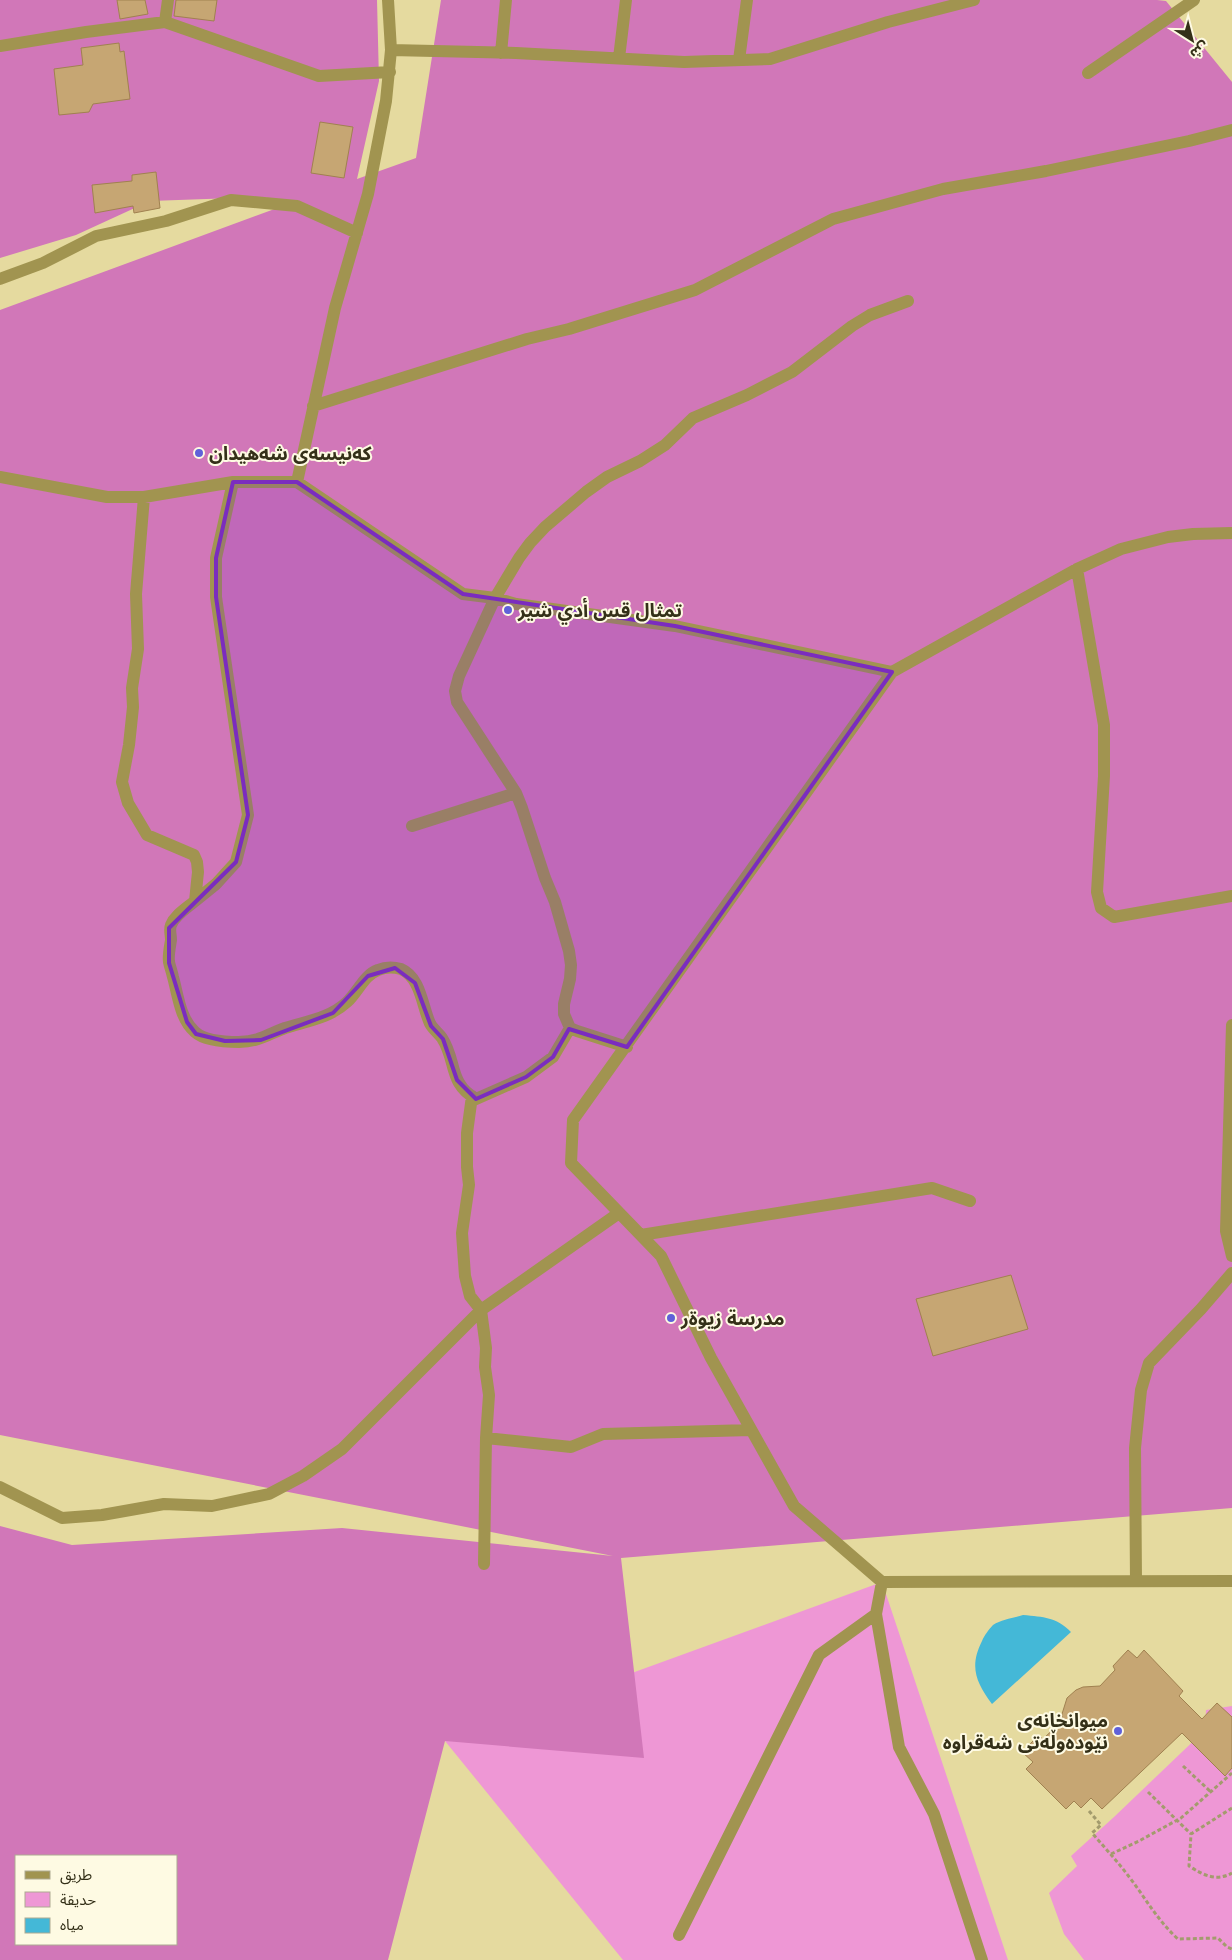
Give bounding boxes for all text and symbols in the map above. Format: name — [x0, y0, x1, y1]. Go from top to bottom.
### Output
north arrow — [1167, 15, 1217, 65]
text: ش — [1187, 38, 1213, 63]
place label: کەنیسەی شەهیدان — [209, 441, 372, 465]
marker: کەنیسەی شەهیدان — [193, 447, 205, 459]
place label: تمثال قس أدي شير — [517, 597, 682, 625]
marker: تمثال قس أدي شير — [502, 604, 514, 616]
place label: مدرسة زيوةر — [680, 1306, 785, 1330]
marker: مدرسة زيوةر — [665, 1312, 677, 1324]
place label: میوانخانەی نێودەوڵەتی شەقراوە — [943, 1708, 1108, 1754]
marker: میوانخانەی نێودەوڵەتی شەقراوە — [1112, 1725, 1124, 1737]
legend — [15, 1855, 178, 1945]
text: طريق — [60, 1865, 92, 1885]
text: حديقة — [60, 1890, 96, 1909]
text: مياه — [60, 1915, 84, 1934]

